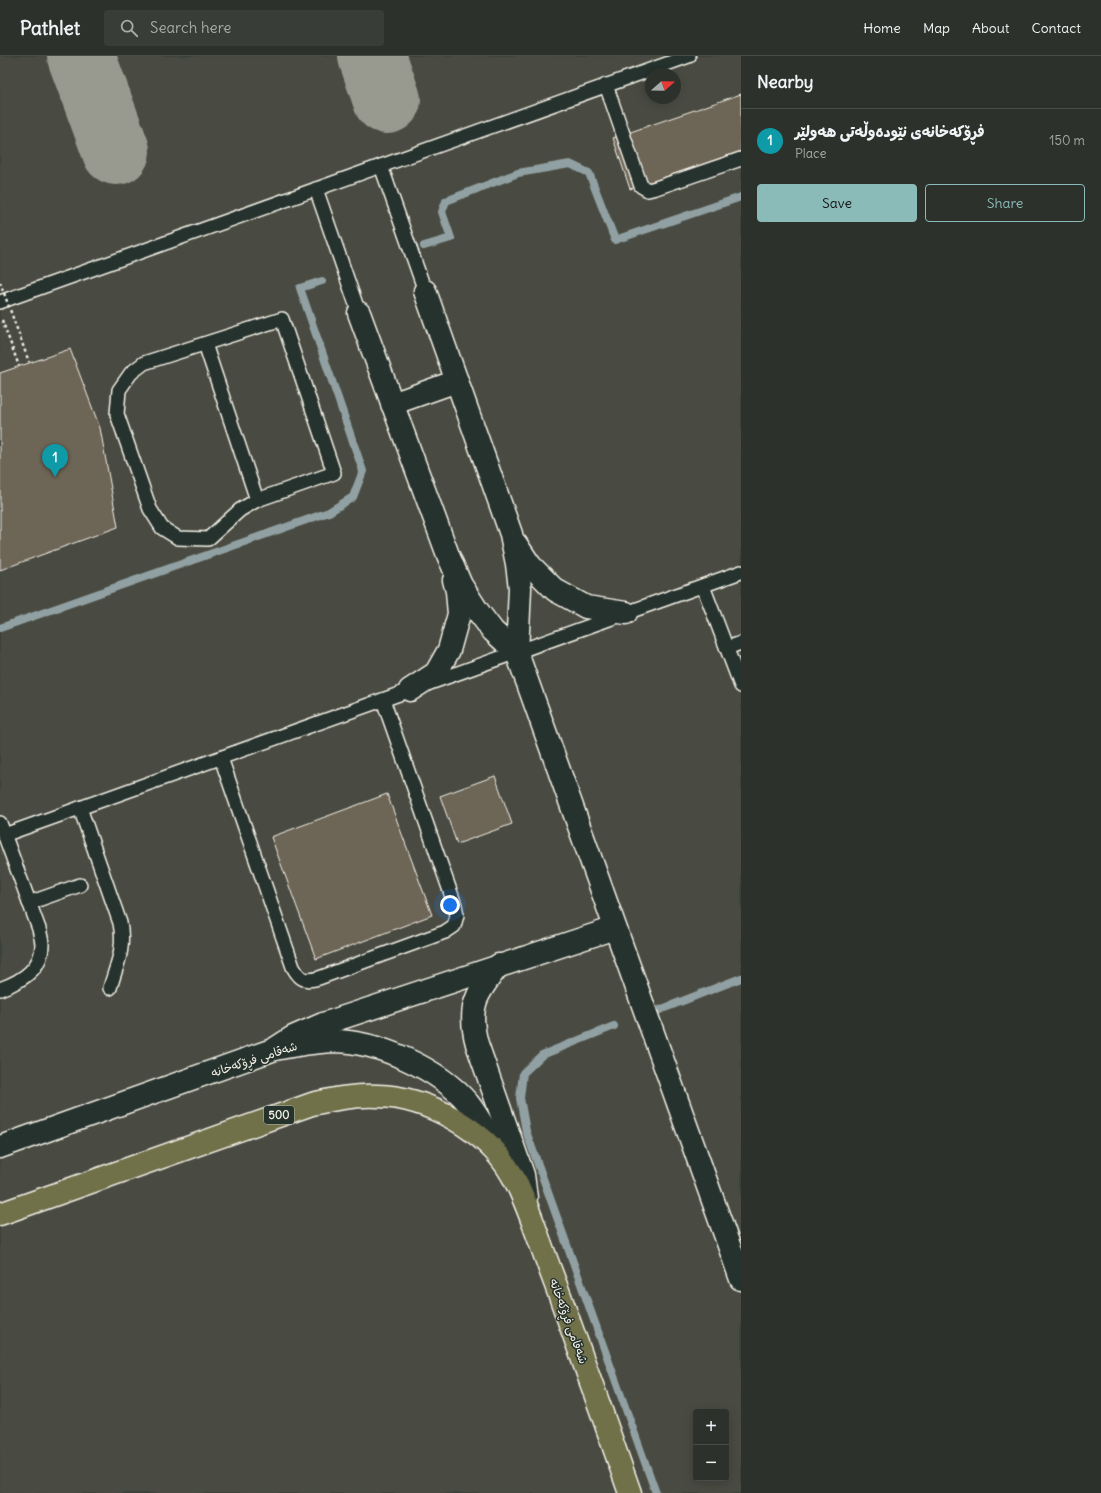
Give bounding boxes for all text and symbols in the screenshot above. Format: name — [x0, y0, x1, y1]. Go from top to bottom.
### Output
search box — [104, 10, 384, 46]
text: Pathlet — [20, 16, 80, 40]
icon: search — [118, 17, 140, 39]
text: Search here — [150, 18, 231, 37]
text: Home — [863, 19, 901, 37]
text: Map — [923, 19, 950, 37]
text: About — [972, 19, 1010, 37]
text: Contact — [1032, 19, 1081, 37]
north arrow — [645, 68, 681, 104]
text: Nearby — [757, 71, 813, 93]
text: فڕۆکەخانەی نێودەوڵەتی هەولێر — [795, 122, 985, 141]
text: 1 — [767, 132, 773, 149]
text: 150 m — [1049, 132, 1085, 149]
text: Place — [795, 145, 826, 162]
button: Save — [757, 184, 917, 222]
button: Share — [925, 184, 1085, 222]
pin: 1 — [42, 444, 68, 477]
your location — [440, 895, 460, 915]
street label: شەقامی فڕۆکەخانە — [209, 1038, 300, 1083]
road number: 500 — [264, 1106, 294, 1124]
street label: شەقامی فڕۆکەخانە — [544, 1276, 591, 1367]
map controls — [693, 1409, 729, 1481]
button: + — [693, 1409, 729, 1445]
button: − — [693, 1445, 729, 1481]

